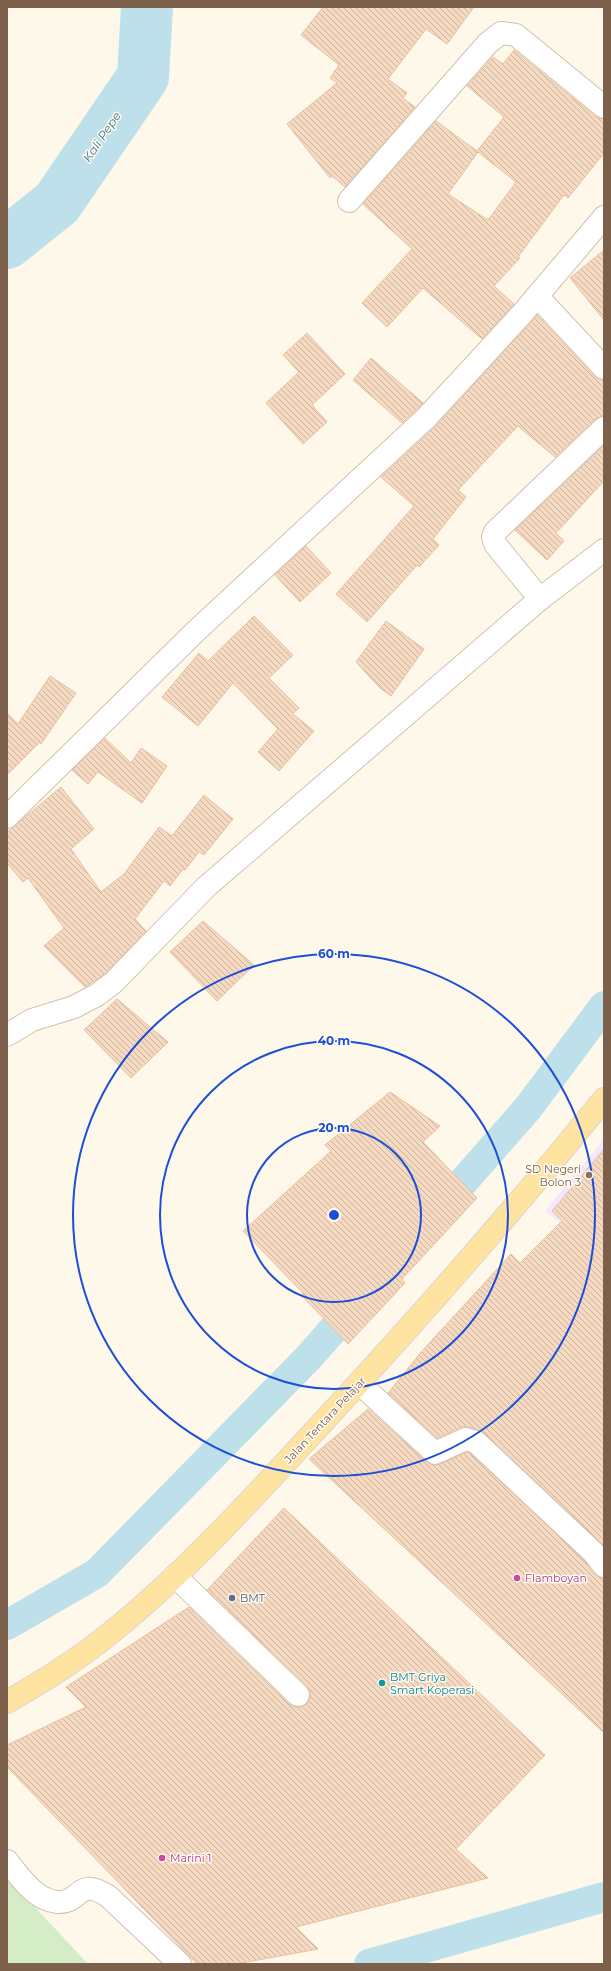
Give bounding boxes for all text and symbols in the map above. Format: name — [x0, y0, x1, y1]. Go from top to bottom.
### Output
water label: Kali Pepe — [79, 109, 124, 165]
text: 60 m — [318, 946, 350, 961]
text: 40 m — [318, 1033, 350, 1048]
text: 20 m — [318, 1120, 350, 1135]
place label: SD Negeri Bolon 3 — [525, 1162, 581, 1189]
marker: SD Negeri Bolon 3 — [584, 1170, 594, 1180]
centre of rings — [327, 1208, 341, 1222]
street label: Jalan Tentara Pelajar — [281, 1374, 369, 1467]
place label: Flamboyan — [525, 1571, 587, 1585]
marker: Flamboyan — [512, 1573, 522, 1583]
place label: BMT — [240, 1591, 266, 1605]
marker: BMT — [227, 1593, 237, 1603]
place label: BMT Griya Smart Koperasi — [390, 1670, 474, 1697]
marker: BMT Griya Smart Koperasi — [377, 1678, 387, 1688]
place label: Marini 1 — [170, 1851, 212, 1865]
marker: Marini 1 — [157, 1853, 167, 1863]

